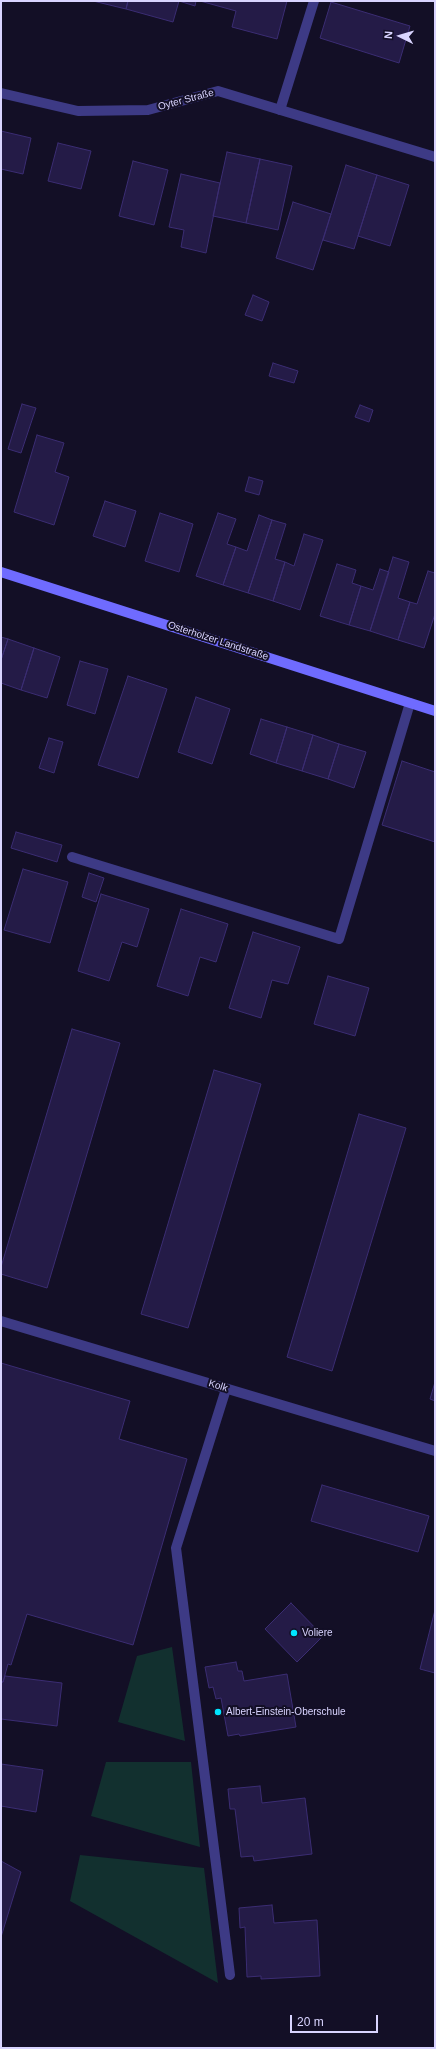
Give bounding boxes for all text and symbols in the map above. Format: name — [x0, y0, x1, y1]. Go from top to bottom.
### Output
north arrow — [380, 16, 420, 56]
text: N — [382, 30, 394, 39]
street label: Oyter Straße — [157, 87, 215, 113]
street label: Osterholzer Landstraße — [166, 619, 270, 663]
street label: Kolk — [207, 1377, 229, 1395]
place label: Voliere — [302, 1627, 333, 1639]
marker: Voliere — [289, 1628, 299, 1638]
place label: Albert-Einstein-Oberschule — [226, 1706, 345, 1718]
marker: Albert-Einstein-Oberschule — [213, 1707, 223, 1717]
scale bar — [292, 2007, 380, 2033]
text: 20 m — [297, 2015, 324, 2029]

